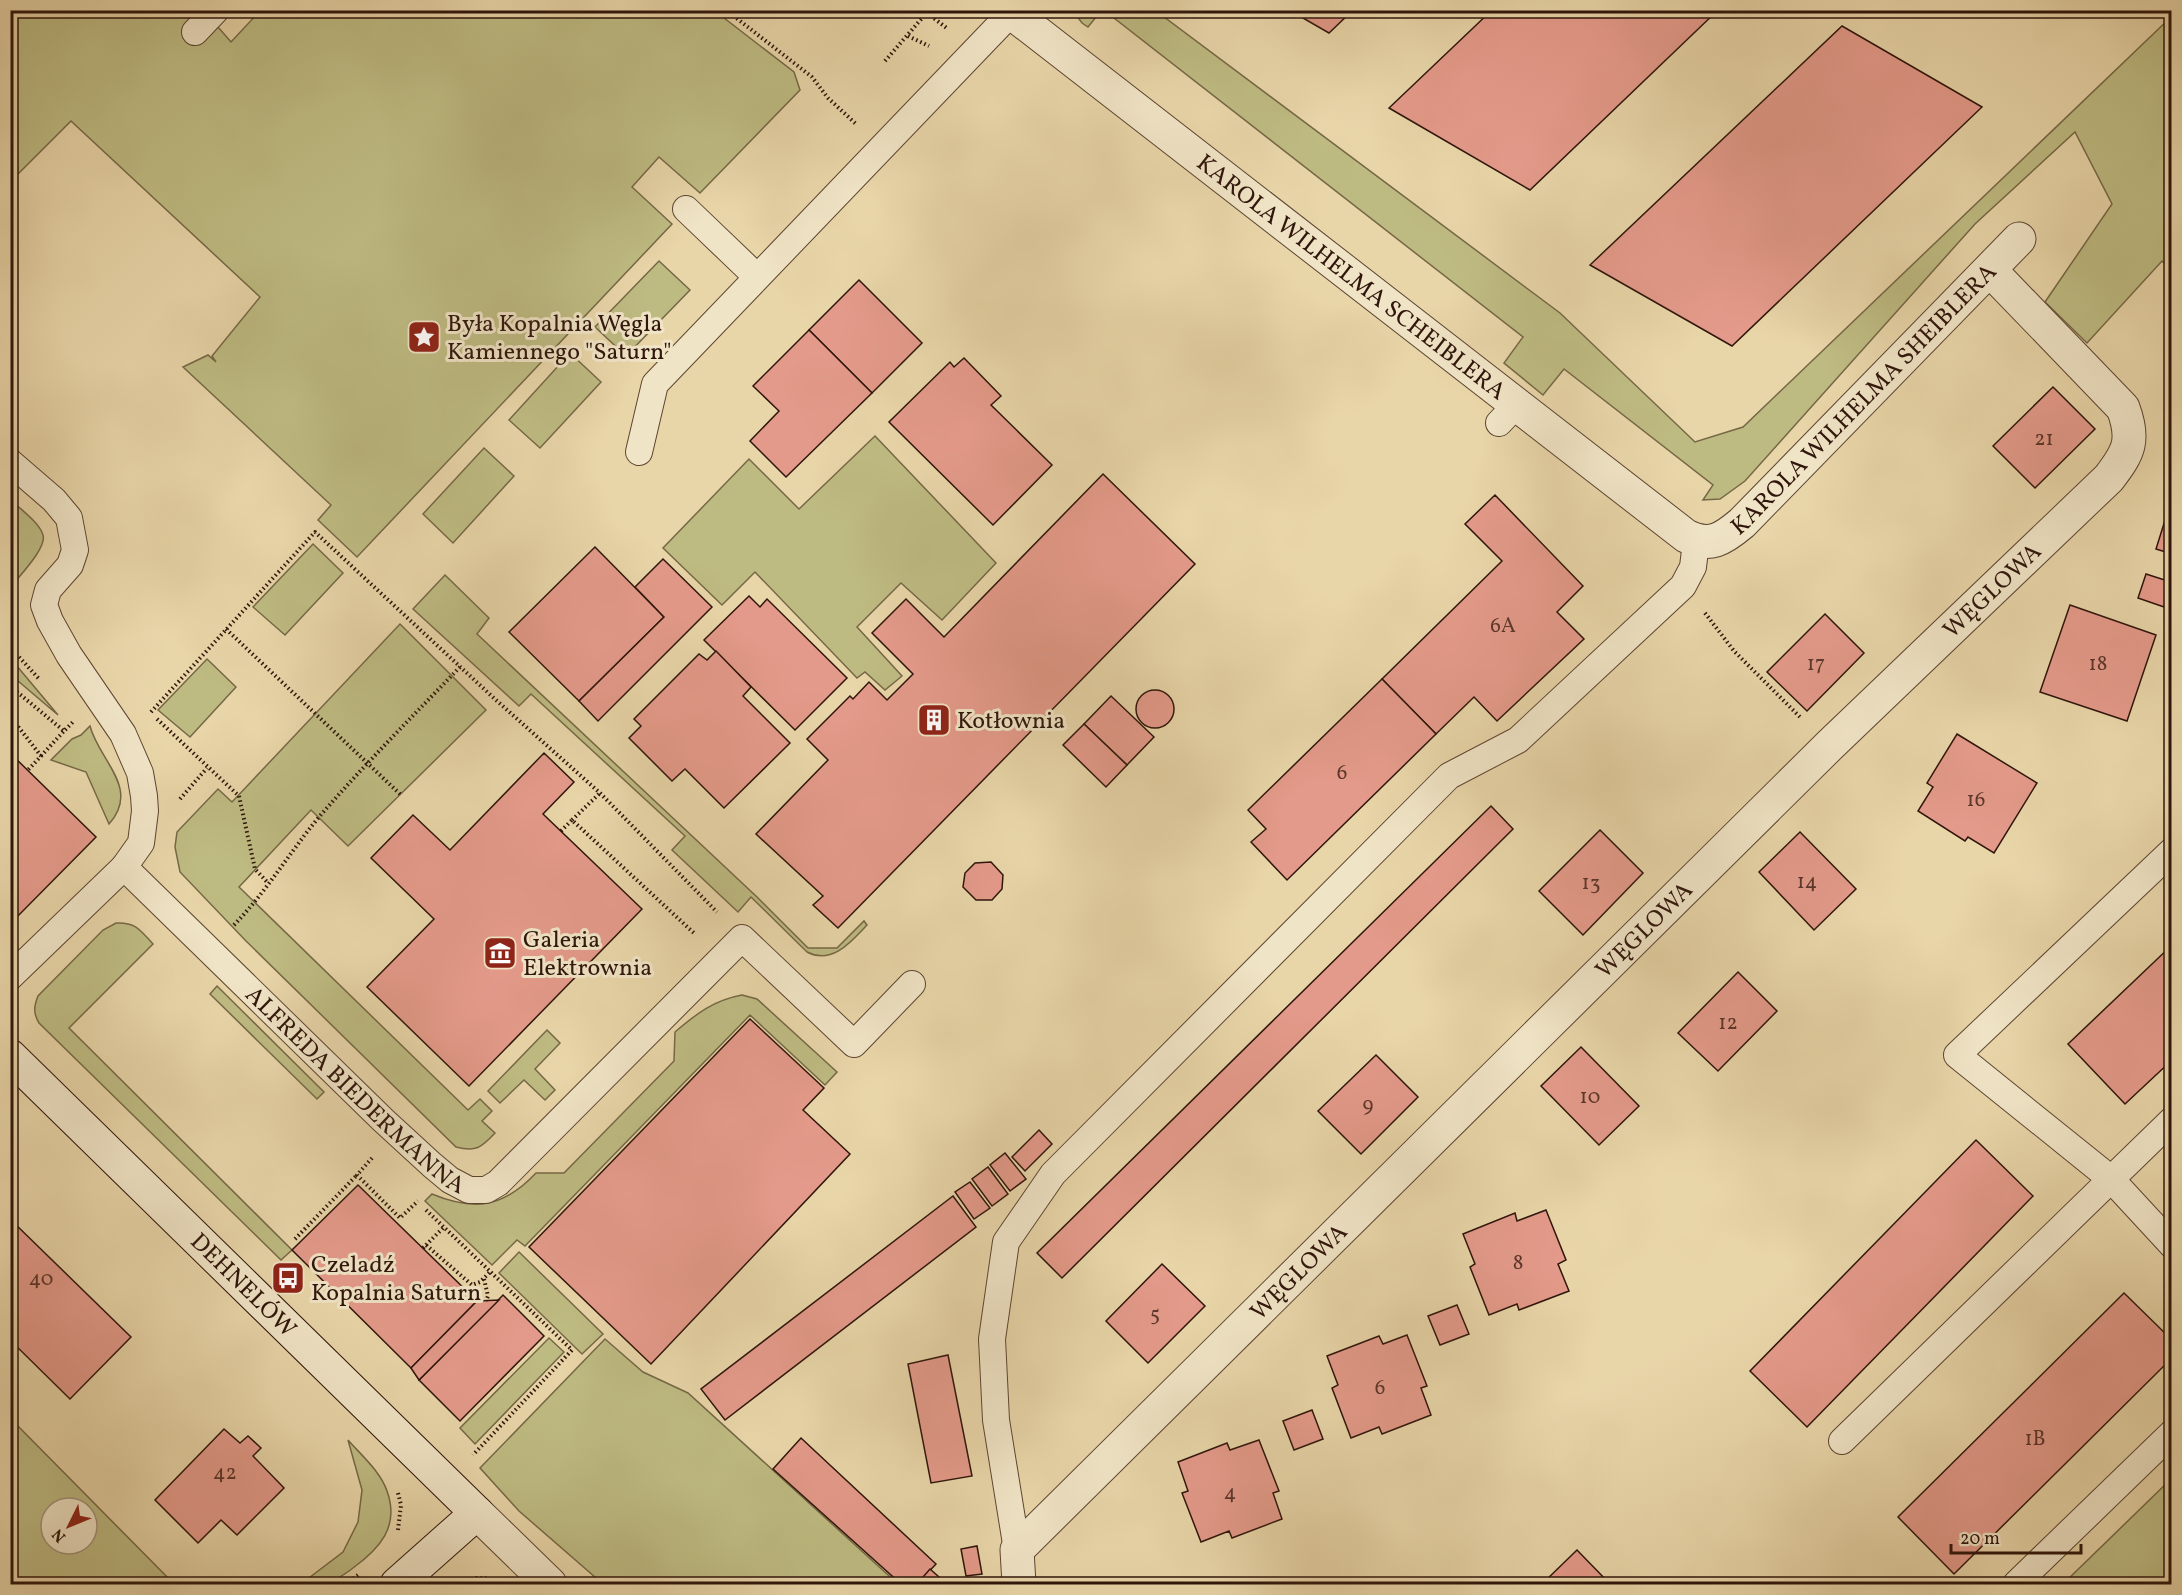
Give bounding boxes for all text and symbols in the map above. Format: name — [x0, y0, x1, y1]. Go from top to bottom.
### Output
street label: KAROLA WILHELMA SCHEIBLERA — [1188, 147, 1513, 409]
street label: KAROLA WILHELMA SHEIBLERA — [1724, 256, 2005, 544]
place label: Była Kopalnia Węgla Kamiennego "Saturn" — [447, 308, 671, 370]
place icon: Była Kopalnia Węgla Kamiennego "Saturn" — [406, 319, 442, 355]
house number: 21 — [2034, 425, 2054, 454]
street label: WĘGLOWA — [1936, 536, 2050, 647]
house number: 6A — [1490, 612, 1516, 641]
house number: 17 — [1807, 650, 1825, 679]
house number: 18 — [2089, 650, 2107, 679]
building icon: Kotłownia — [916, 702, 952, 738]
place label: Kotłownia — [957, 705, 1065, 739]
house number: 6 — [1337, 759, 1347, 788]
house number: 16 — [1967, 786, 1985, 815]
house number: 14 — [1797, 868, 1817, 897]
house number: 13 — [1582, 869, 1600, 898]
street label: WĘGLOWA — [1589, 875, 1702, 987]
place label: Galeria Elektrownia — [523, 924, 652, 986]
museum icon: Galeria Elektrownia — [482, 935, 518, 971]
street label: ALFREDA BIEDERMANNA — [237, 979, 470, 1204]
house number: 12 — [1718, 1009, 1738, 1038]
house number: 10 — [1580, 1083, 1600, 1112]
house number: 9 — [1363, 1091, 1374, 1120]
street label: WĘGLOWA — [1243, 1217, 1356, 1329]
street label: DEHNELÓW — [181, 1226, 303, 1346]
place label: Czeladź Kopalnia Saturn — [311, 1249, 481, 1311]
house number: 8 — [1513, 1249, 1523, 1278]
bus stop icon: Czeladź Kopalnia Saturn — [270, 1260, 306, 1296]
house number: 40 — [29, 1265, 53, 1294]
house number: 5 — [1150, 1300, 1160, 1329]
house number: 6 — [1375, 1374, 1385, 1403]
house number: 1B — [2024, 1425, 2046, 1454]
house number: 42 — [213, 1459, 237, 1488]
house number: 4 — [1224, 1479, 1236, 1508]
north arrow — [39, 1496, 99, 1556]
scale bar — [1951, 1517, 2082, 1555]
text: N — [47, 1523, 72, 1547]
text: 20 m — [1960, 1527, 2000, 1552]

